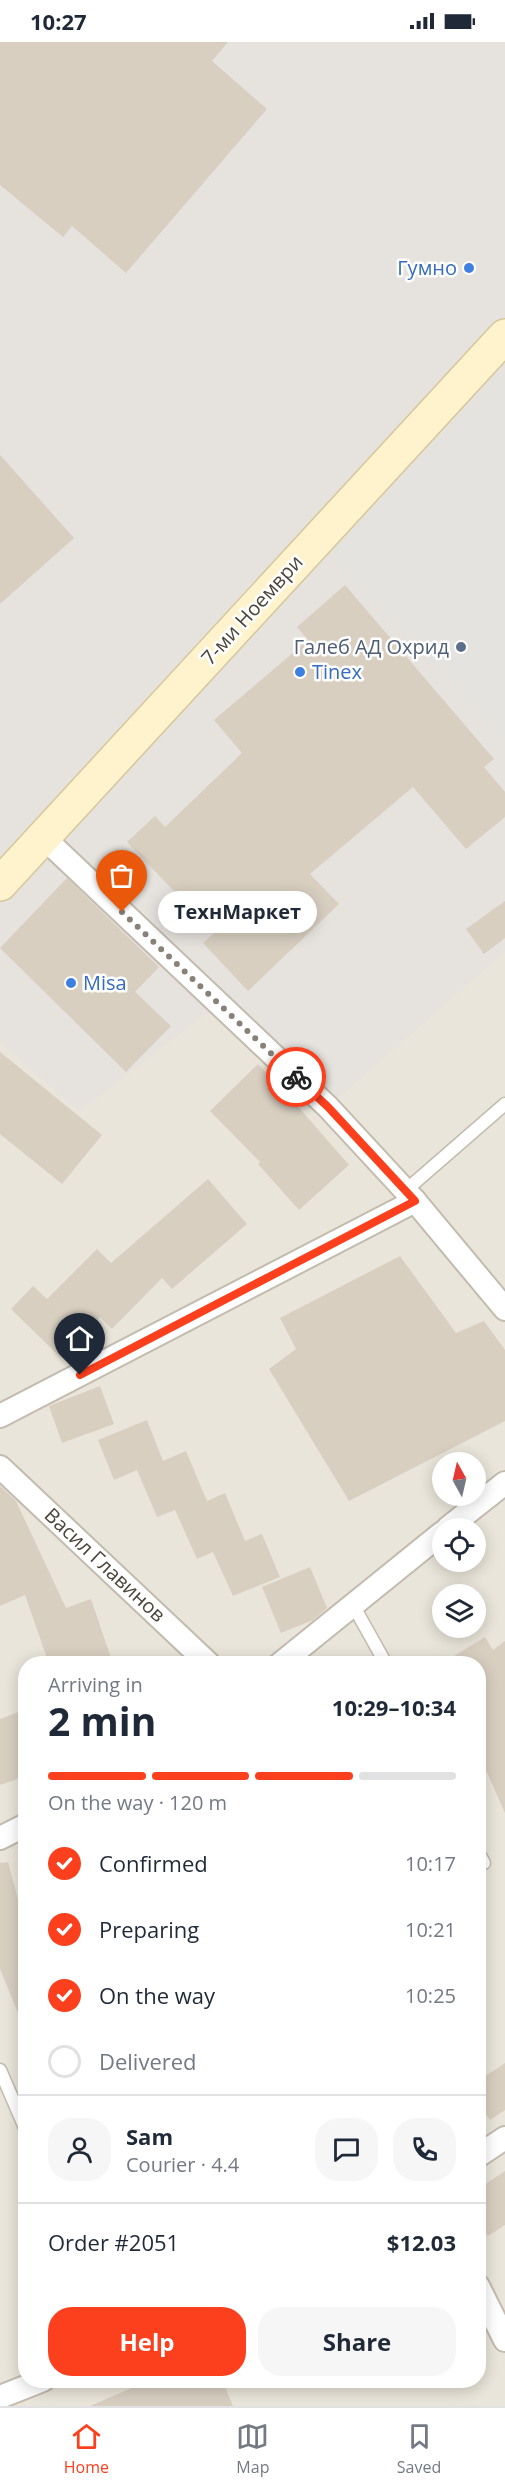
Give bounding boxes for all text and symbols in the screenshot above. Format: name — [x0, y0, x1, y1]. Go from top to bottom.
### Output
text: 10:27 — [30, 6, 87, 36]
place label: Гумно — [397, 254, 457, 281]
marker: Гумно — [462, 261, 476, 275]
street label: 7-ми Ноември — [195, 549, 308, 671]
place label: Галеб АД Охрид — [294, 633, 449, 660]
marker: Галеб АД Охрид — [454, 640, 468, 654]
place label: Tinex — [312, 658, 363, 685]
marker: Tinex — [293, 665, 307, 679]
pin — [96, 850, 147, 912]
icon: bag — [105, 859, 138, 892]
callout: ТехнМаркет — [158, 891, 317, 933]
text: ТехнМаркет — [174, 898, 301, 925]
place label: Misa — [83, 969, 127, 996]
marker: Misa — [64, 976, 78, 990]
courier — [266, 1047, 326, 1107]
icon: bike — [280, 1061, 313, 1094]
pin — [54, 1313, 105, 1375]
icon: home — [63, 1322, 96, 1355]
north arrow — [432, 1452, 486, 1506]
map controls — [432, 1452, 486, 1638]
street label: Васил Главинов — [39, 1501, 172, 1628]
button: locate — [432, 1518, 486, 1572]
button: layers — [432, 1584, 486, 1638]
text: Arriving in — [48, 1671, 143, 1698]
text: 10:29–10:34 — [332, 1692, 456, 1722]
text: 2 min — [48, 1694, 156, 1747]
text: On the way · 120 m — [48, 1789, 227, 1816]
icon: check — [48, 1847, 81, 1880]
text: Confirmed — [99, 1848, 208, 1878]
text: 10:17 — [405, 1850, 456, 1877]
icon: check — [48, 1913, 81, 1946]
text: Preparing — [99, 1914, 199, 1944]
text: 10:21 — [405, 1916, 456, 1943]
icon: check — [48, 1979, 81, 2012]
text: On the way — [99, 1980, 215, 2010]
text: 10:25 — [405, 1982, 456, 2009]
text: Delivered — [99, 2046, 197, 2076]
button: person — [48, 2118, 111, 2181]
button: chat — [315, 2118, 378, 2181]
button: phone — [393, 2118, 456, 2181]
text: Sam — [126, 2121, 173, 2151]
text: Courier · 4.4 — [126, 2151, 239, 2178]
text: Order #2051 — [48, 2227, 179, 2257]
text: $12.03 — [387, 2227, 456, 2257]
button: Help — [48, 2307, 246, 2376]
button: Share — [258, 2307, 456, 2376]
tab: Home — [64, 2420, 109, 2478]
tab: Map — [236, 2420, 269, 2478]
tab: Saved — [397, 2420, 441, 2478]

